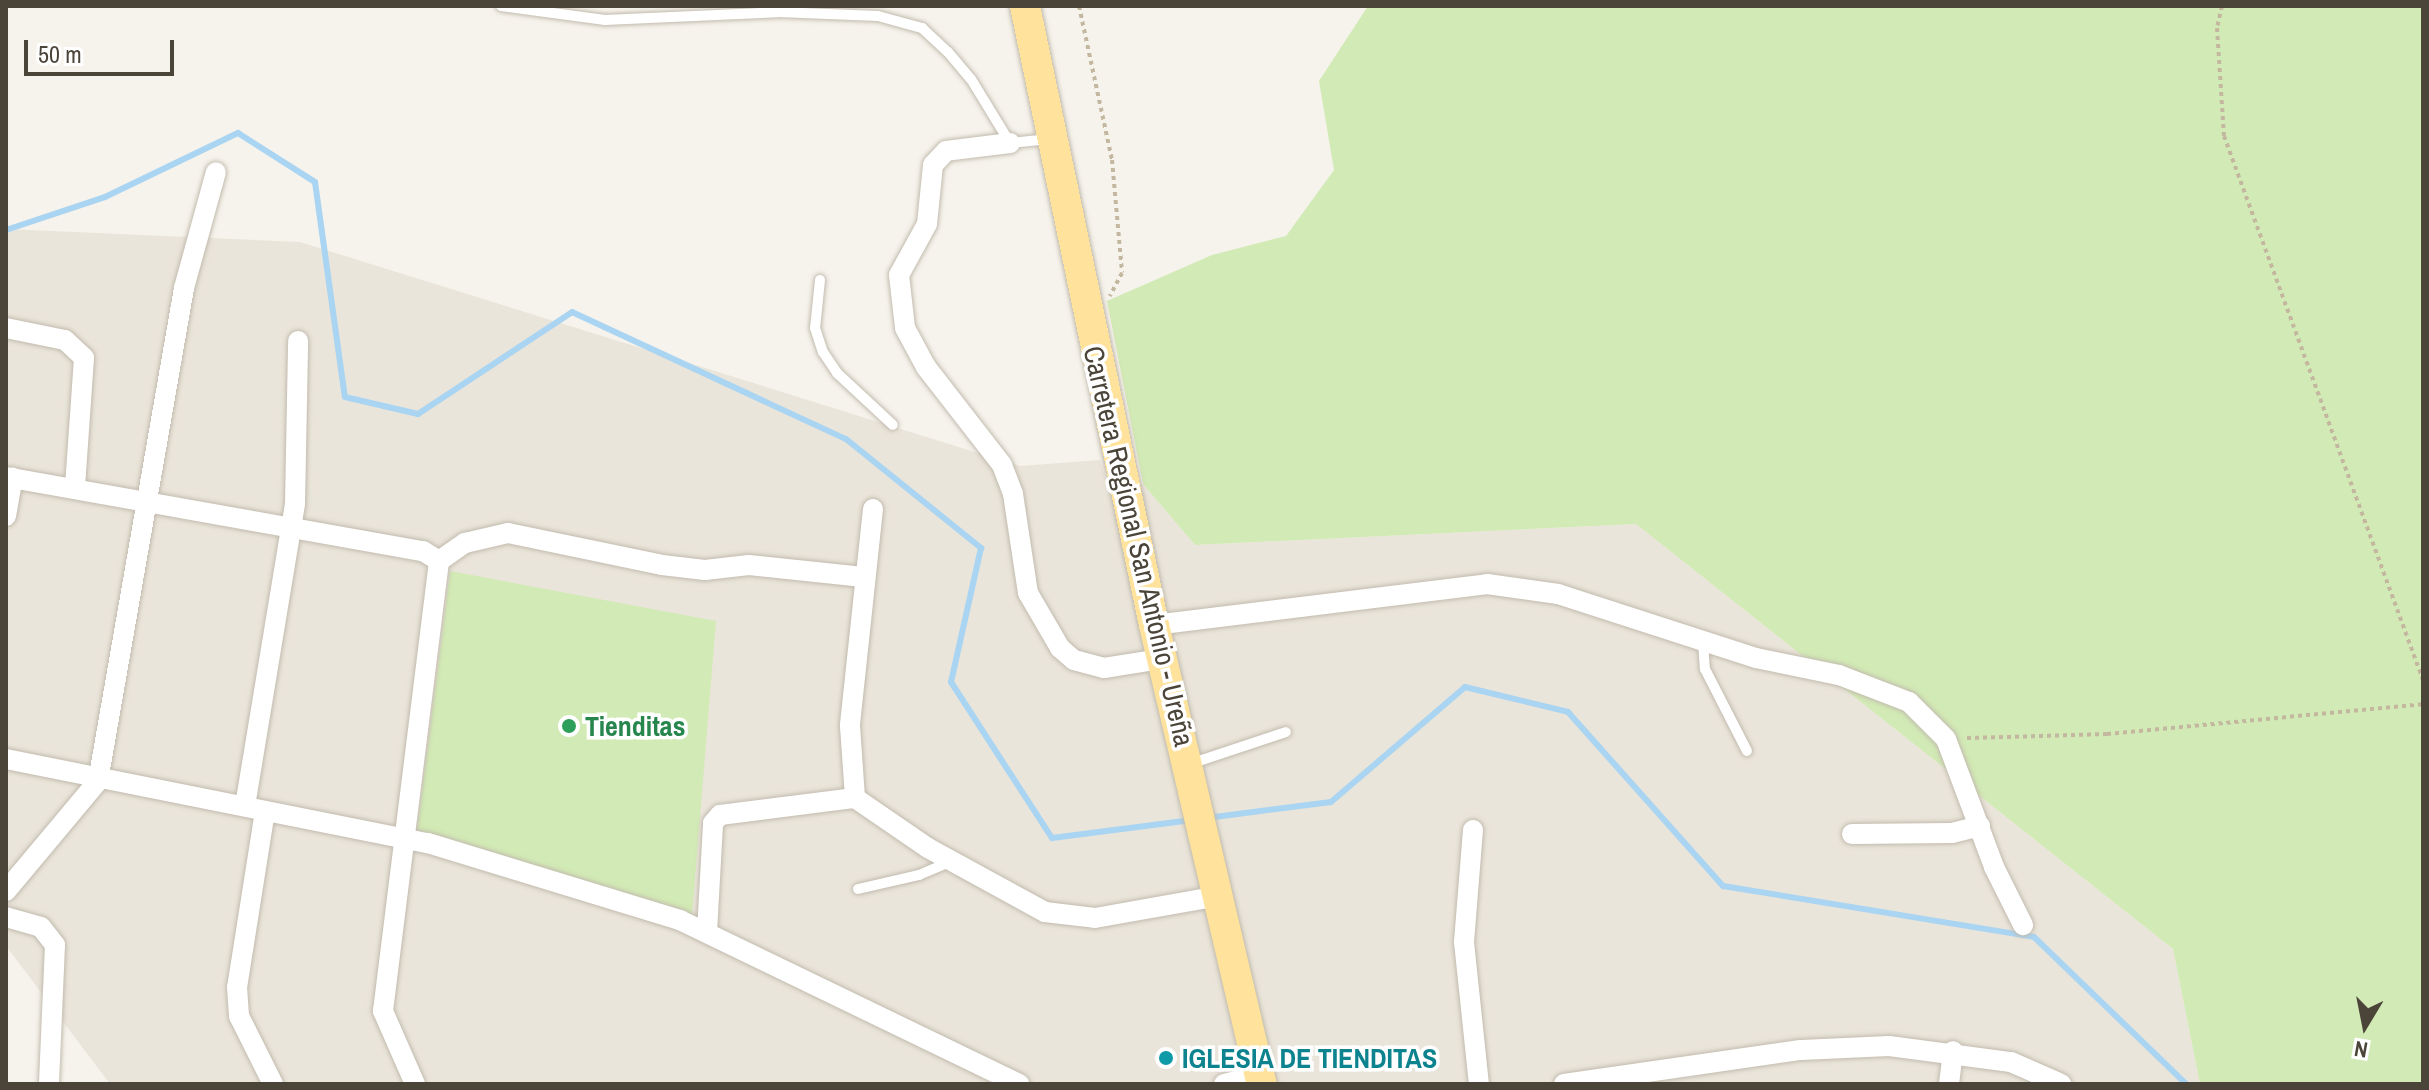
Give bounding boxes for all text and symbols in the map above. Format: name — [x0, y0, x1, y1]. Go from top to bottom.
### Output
scale bar — [28, 24, 178, 74]
text: 50 m — [38, 38, 82, 70]
street label: Carretera Regional San Antonio - Ureña — [1076, 342, 1202, 750]
place label: Tienditas — [585, 709, 685, 743]
marker: Tienditas — [560, 717, 578, 735]
north arrow — [2325, 986, 2405, 1066]
text: N — [2352, 1034, 2370, 1066]
place label: IGLESIA DE TIENDITAS — [1182, 1041, 1438, 1075]
marker: IGLESIA DE TIENDITAS — [1157, 1049, 1175, 1067]

